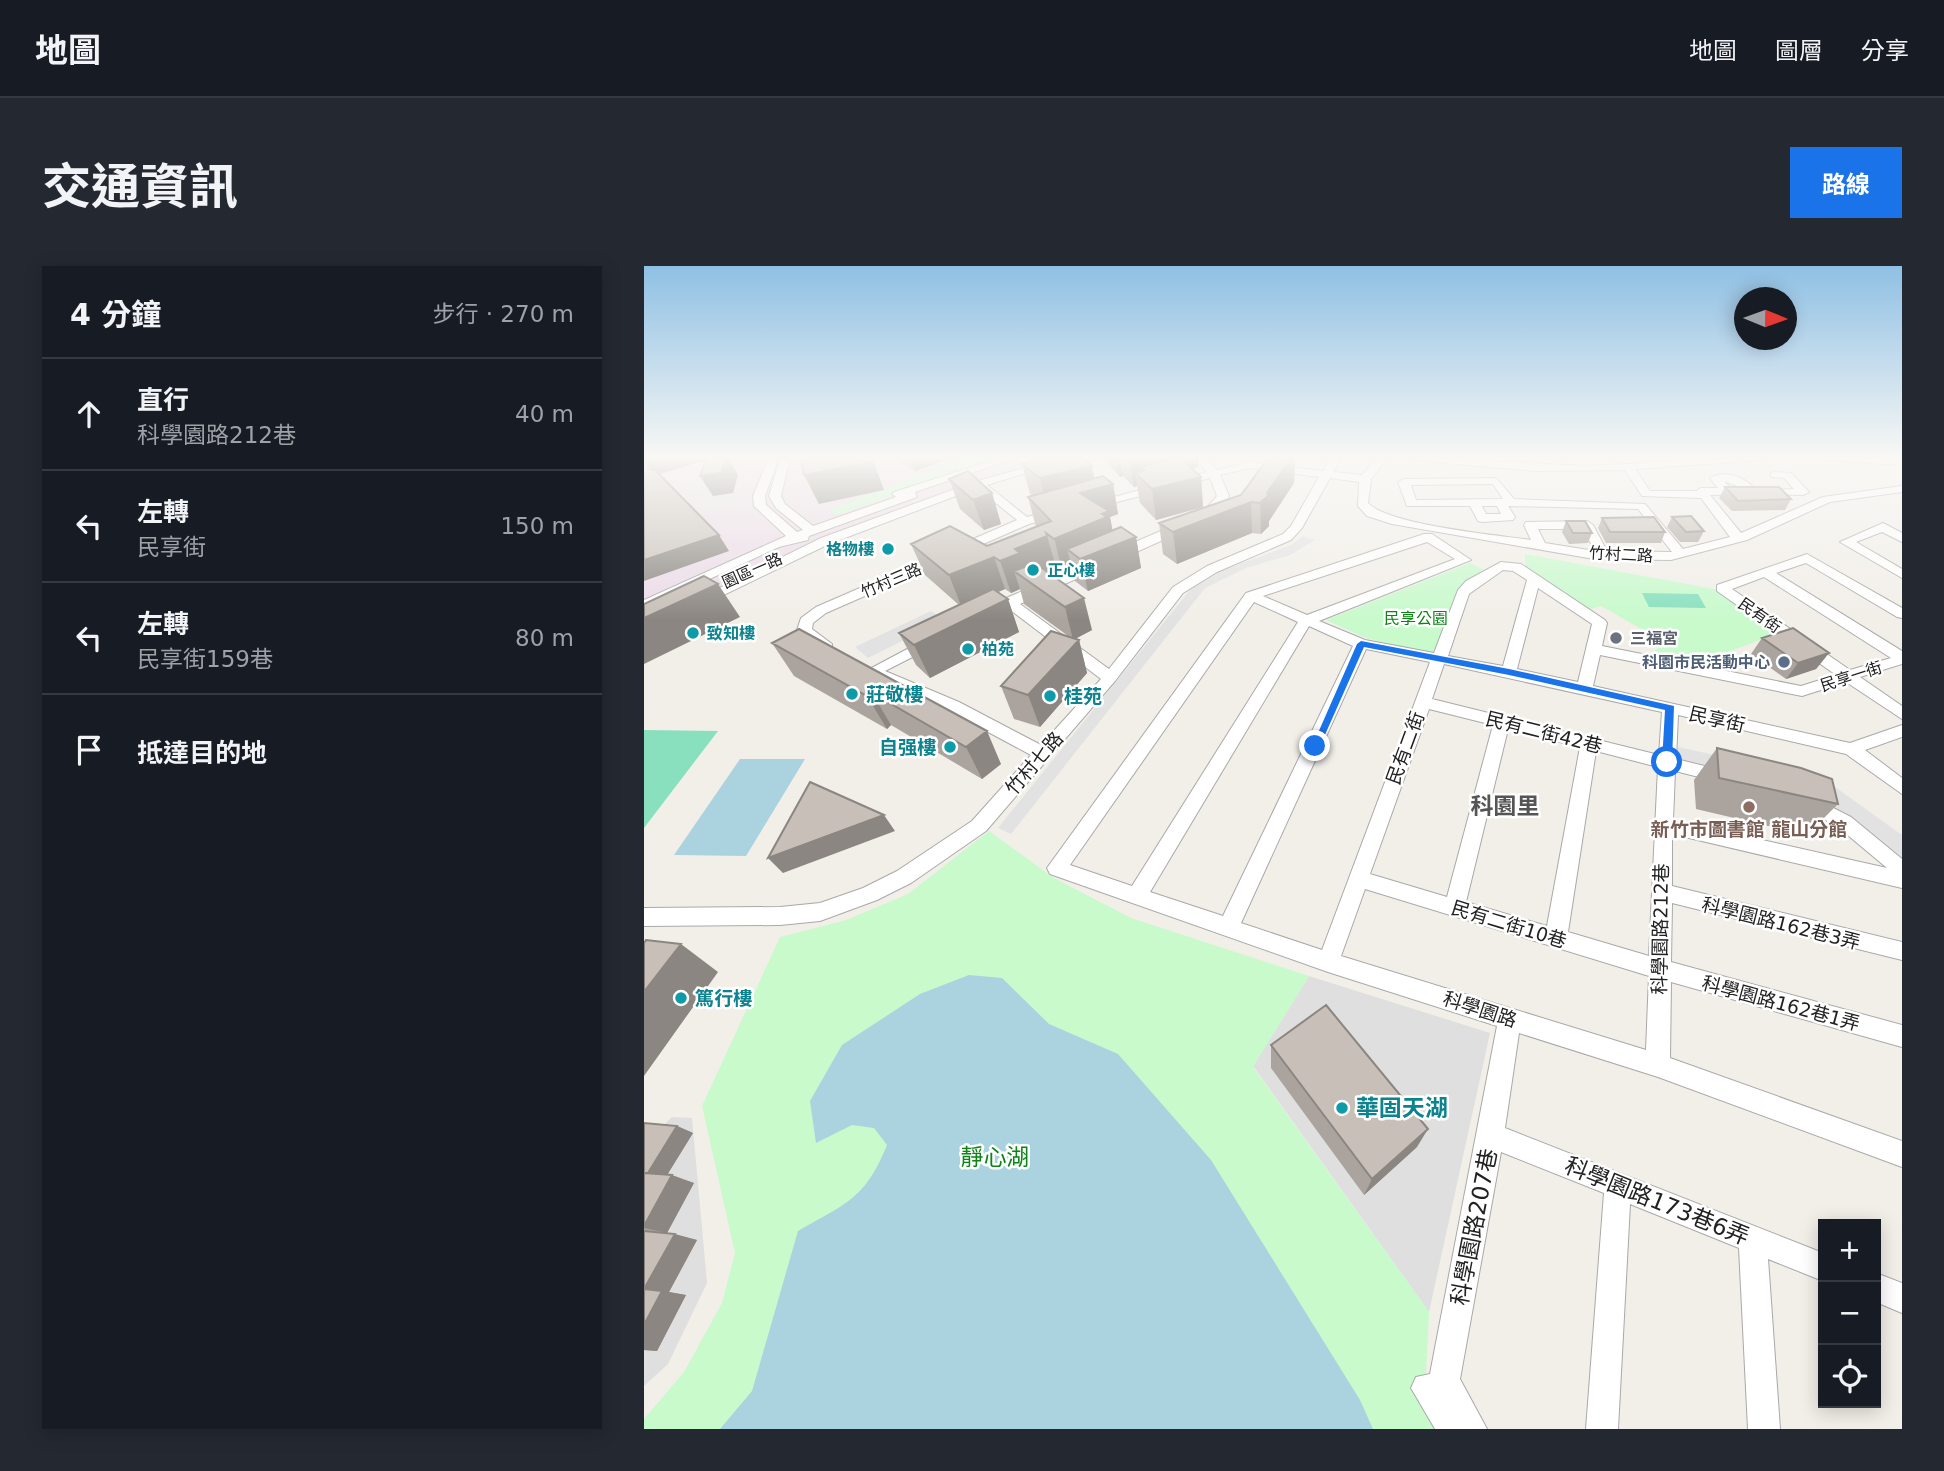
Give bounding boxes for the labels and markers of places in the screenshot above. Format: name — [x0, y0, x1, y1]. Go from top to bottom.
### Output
place label: 格物樓 — [826, 540, 874, 559]
marker: 格物樓 — [880, 541, 896, 557]
place label: 正心樓 — [1047, 561, 1095, 580]
marker: 正心樓 — [1025, 562, 1041, 578]
place label: 致知樓 — [707, 624, 755, 643]
marker: 致知樓 — [685, 625, 701, 641]
place label: 三福宮 — [1630, 629, 1678, 648]
marker: 三福宮 — [1608, 630, 1624, 646]
place label: 柏苑 — [982, 640, 1014, 659]
marker: 柏苑 — [960, 641, 976, 657]
place label: 科園市民活動中心 — [1642, 653, 1770, 672]
marker: 科園市民活動中心 — [1776, 654, 1792, 670]
place label: 莊敬樓 — [866, 683, 923, 705]
place label: 桂苑 — [1064, 685, 1102, 707]
marker: 莊敬樓 — [844, 686, 860, 702]
marker: 桂苑 — [1042, 688, 1058, 704]
place label: 自强樓 — [879, 736, 936, 758]
marker: 自强樓 — [942, 739, 958, 755]
marker: 新竹市圖書館 龍山分館 — [1741, 799, 1757, 815]
place label: 新竹市圖書館 龍山分館 — [1651, 818, 1847, 840]
place label: 篤行樓 — [695, 987, 752, 1009]
marker: 篤行樓 — [673, 990, 689, 1006]
place label: 華固天湖 — [1356, 1095, 1448, 1121]
marker: 華固天湖 — [1334, 1100, 1350, 1116]

